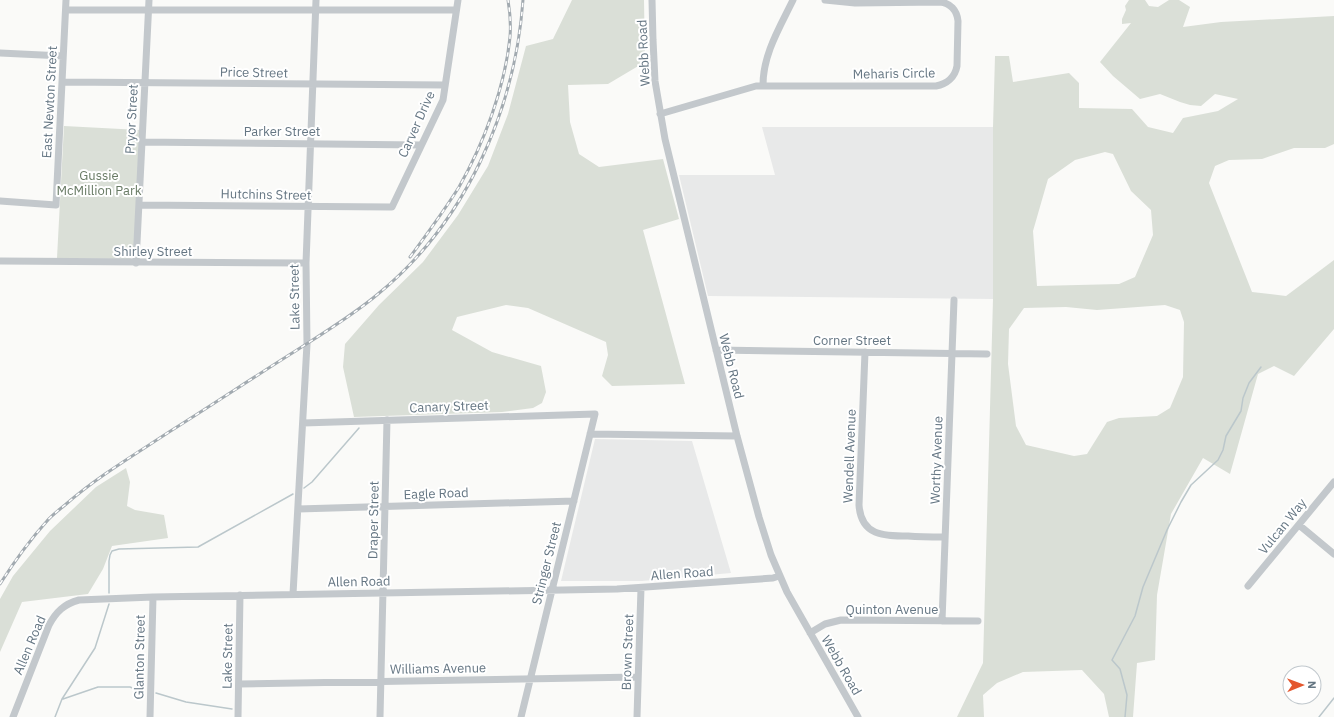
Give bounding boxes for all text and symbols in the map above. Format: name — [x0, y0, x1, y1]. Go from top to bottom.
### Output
street label: Webb Road — [633, 19, 654, 87]
street label: East Newton Street — [38, 45, 61, 159]
street label: Price Street — [220, 63, 288, 82]
street label: Meharis Circle — [853, 64, 935, 83]
street label: Pryor Street — [121, 84, 142, 154]
street label: Carver Drive — [394, 88, 439, 160]
street label: Parker Street — [244, 123, 320, 140]
park label: Gussie McMillion Park — [56, 167, 142, 199]
street label: Hutchins Street — [220, 185, 311, 204]
street label: Shirley Street — [114, 243, 192, 260]
street label: Lake Street — [285, 264, 304, 330]
street label: Webb Road — [715, 332, 748, 400]
street label: Corner Street — [813, 332, 891, 349]
street label: Canary Street — [409, 397, 489, 416]
street label: Wendell Avenue — [839, 409, 860, 503]
street label: Worthy Avenue — [926, 416, 947, 504]
street label: Draper Street — [364, 481, 383, 559]
street label: Eagle Road — [403, 484, 469, 503]
street label: Vulcan Way — [1255, 494, 1311, 558]
street label: Stringer Street — [528, 520, 565, 606]
street label: Allen Road — [650, 563, 714, 584]
street label: Allen Road — [327, 572, 391, 591]
street label: Quinton Avenue — [846, 601, 938, 618]
street label: Allen Road — [9, 613, 50, 677]
street label: Brown Street — [618, 613, 637, 691]
street label: Glanton Street — [130, 614, 149, 700]
street label: Lake Street — [218, 623, 237, 689]
street label: Webb Road — [818, 632, 866, 698]
street label: Williams Avenue — [390, 659, 486, 678]
north arrow — [1282, 665, 1322, 705]
text: N — [1305, 681, 1319, 689]

